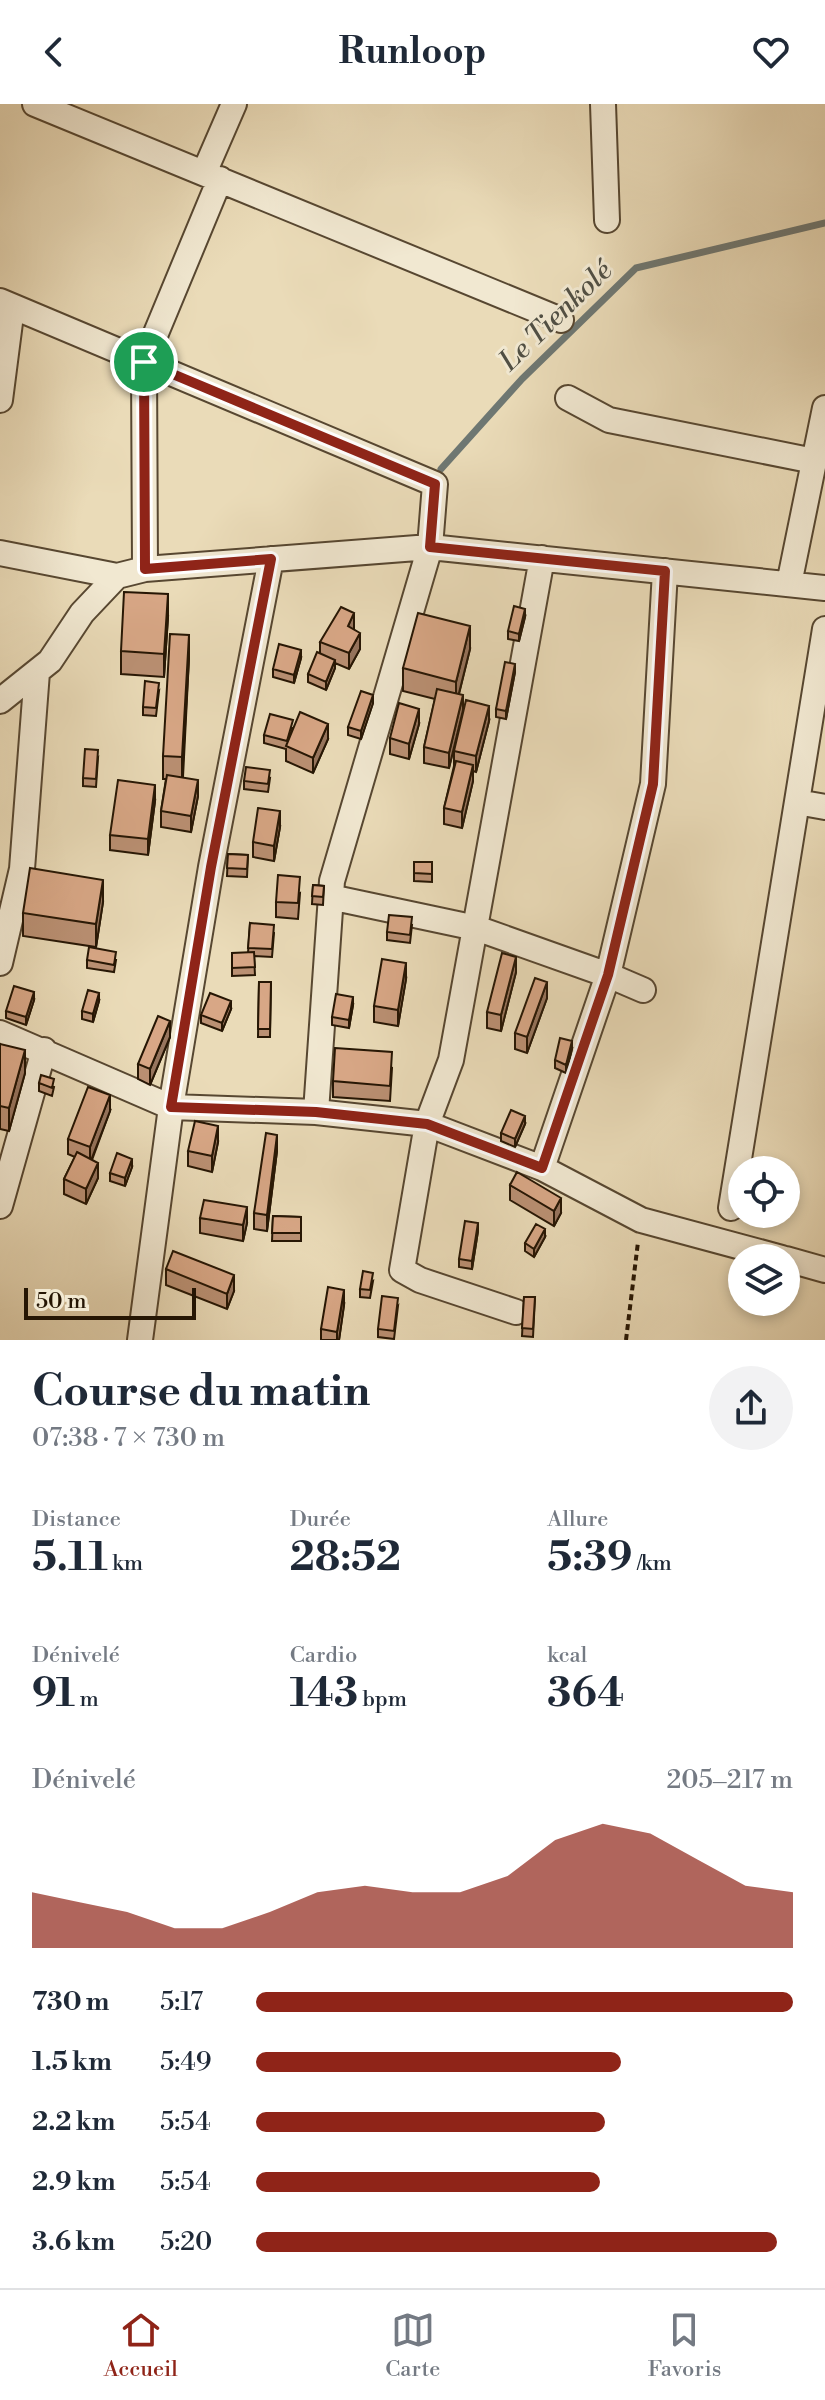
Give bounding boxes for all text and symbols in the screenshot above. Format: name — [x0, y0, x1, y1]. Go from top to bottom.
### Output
icon: back — [32, 30, 76, 74]
text: Runloop — [339, 30, 486, 75]
icon: heart — [749, 30, 793, 74]
water label: Le Tienkolé — [492, 252, 621, 379]
pin — [110, 328, 178, 396]
icon: arrive — [122, 340, 166, 384]
map controls — [728, 1156, 800, 1316]
button: locate — [728, 1156, 800, 1228]
button: layers — [728, 1244, 800, 1316]
scale bar — [24, 1284, 196, 1320]
text: 50 m — [36, 1288, 87, 1315]
text: Course du matin — [32, 1364, 370, 1419]
button: share — [709, 1366, 793, 1450]
text: 07:38 · 7 × 730 m — [32, 1422, 225, 1454]
text: Distance — [32, 1506, 121, 1533]
text: Durée — [290, 1506, 351, 1533]
text: Allure — [547, 1506, 608, 1533]
text: 5.11 — [32, 1533, 108, 1583]
text: 28:52 — [290, 1533, 401, 1583]
text: 5:39 — [547, 1533, 632, 1583]
text: km — [108, 1550, 143, 1577]
text: /km — [632, 1550, 672, 1577]
text: Dénivelé — [32, 1642, 120, 1669]
text: Cardio — [290, 1642, 357, 1669]
text: kcal — [547, 1642, 587, 1669]
text: 91 — [32, 1669, 75, 1719]
text: 143 — [290, 1669, 358, 1719]
text: 364 — [547, 1669, 624, 1719]
text: m — [75, 1686, 99, 1713]
text: bpm — [358, 1686, 407, 1713]
text: Dénivelé — [32, 1764, 136, 1796]
text: 205–217 m — [666, 1764, 793, 1796]
text: 730 m — [32, 1986, 109, 2018]
text: 5:17 — [160, 1986, 203, 2018]
text: 1.5 km — [32, 2046, 112, 2078]
text: 5:49 — [160, 2046, 211, 2078]
text: 2.2 km — [32, 2106, 116, 2138]
text: 5:54 — [160, 2106, 211, 2138]
text: 2.9 km — [32, 2166, 116, 2198]
text: 5:54 — [160, 2166, 211, 2198]
text: 3.6 km — [32, 2226, 115, 2258]
text: 5:20 — [160, 2226, 212, 2258]
tab: Accueil — [104, 2308, 178, 2383]
tab: Carte — [385, 2308, 440, 2383]
tab: Favoris — [648, 2308, 721, 2383]

